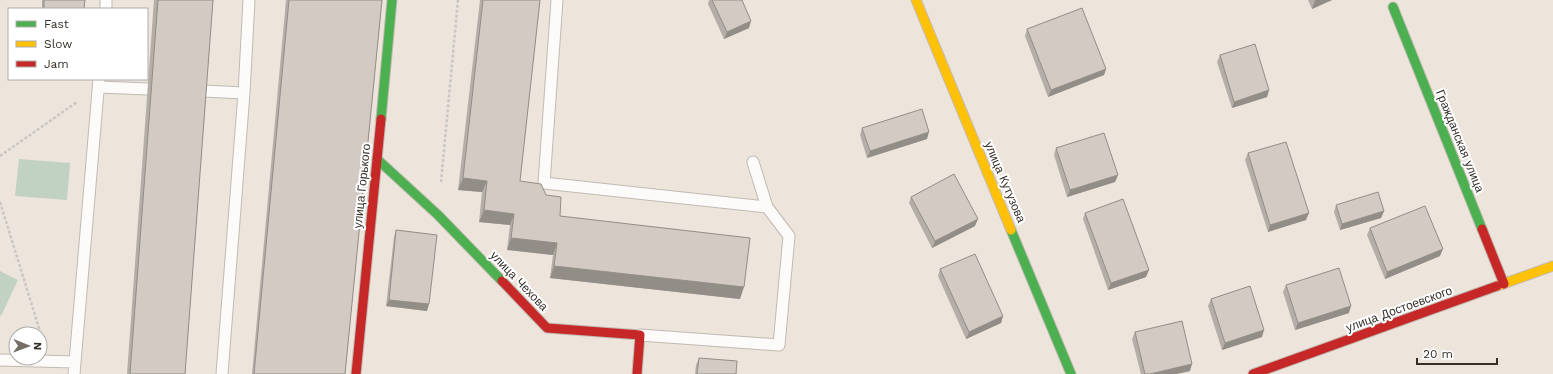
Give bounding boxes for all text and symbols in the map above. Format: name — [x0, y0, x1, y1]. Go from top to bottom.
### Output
legend — [8, 8, 148, 80]
text: Fast — [44, 17, 69, 31]
text: Slow — [44, 37, 72, 51]
text: Jam — [44, 57, 69, 71]
street label: Гражданская улица — [1433, 88, 1487, 195]
street label: улица Кутузова — [982, 139, 1028, 225]
street label: улица Горького — [351, 143, 373, 229]
street label: улица Чехова — [487, 248, 551, 314]
street label: улица Достоевского — [1344, 283, 1454, 335]
north arrow — [8, 326, 48, 366]
scale bar — [1417, 340, 1497, 366]
text: N — [31, 342, 44, 350]
text: 20 m — [1423, 347, 1453, 361]

